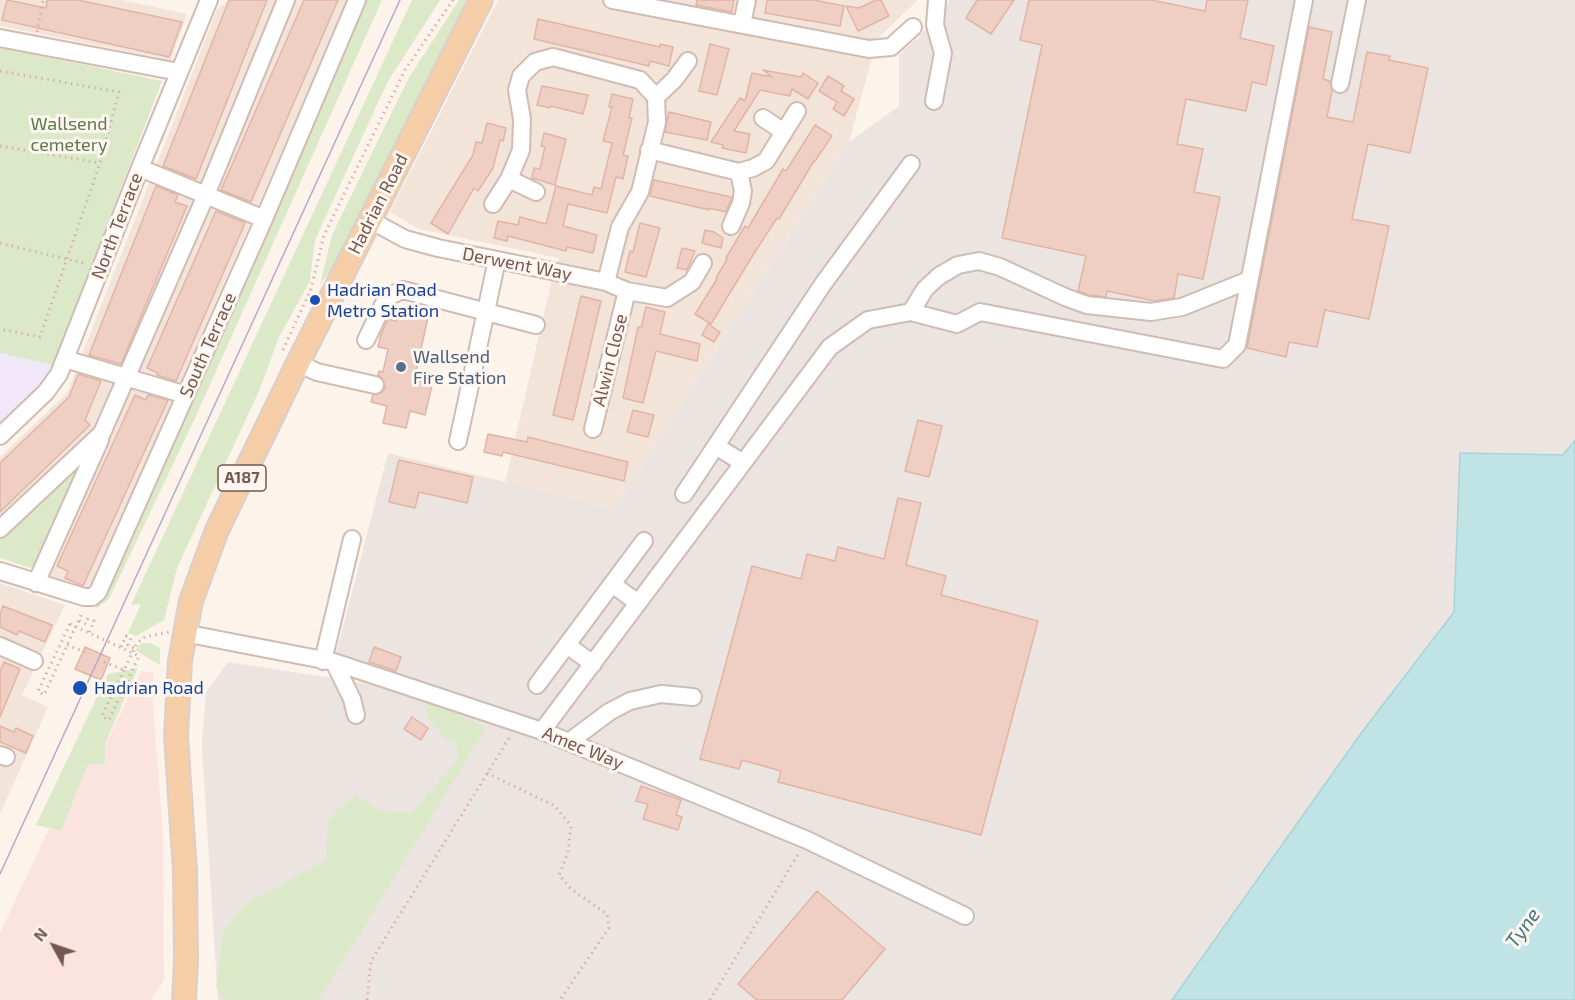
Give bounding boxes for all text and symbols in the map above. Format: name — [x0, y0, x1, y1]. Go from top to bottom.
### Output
park label: Wallsend cemetery — [30, 113, 108, 156]
street label: Hadrian Road — [343, 150, 413, 258]
street label: North Terrace — [87, 170, 147, 282]
street label: Derwent Way — [461, 243, 573, 285]
place label: Hadrian Road Metro Station — [327, 279, 439, 322]
street label: South Terrace — [175, 289, 241, 401]
marker: Hadrian Road Metro Station — [308, 293, 322, 307]
street label: Alwin Close — [588, 311, 632, 409]
place label: Wallsend Fire Station — [413, 346, 507, 388]
marker: Wallsend Fire Station — [394, 360, 408, 374]
road number: A187 — [218, 465, 266, 491]
place label: Hadrian Road — [94, 677, 204, 699]
marker: Hadrian Road — [71, 679, 89, 697]
street label: Amec Way — [539, 722, 627, 774]
water label: Tyne — [1501, 903, 1545, 953]
north arrow — [24, 916, 84, 976]
text: N — [29, 924, 51, 945]

